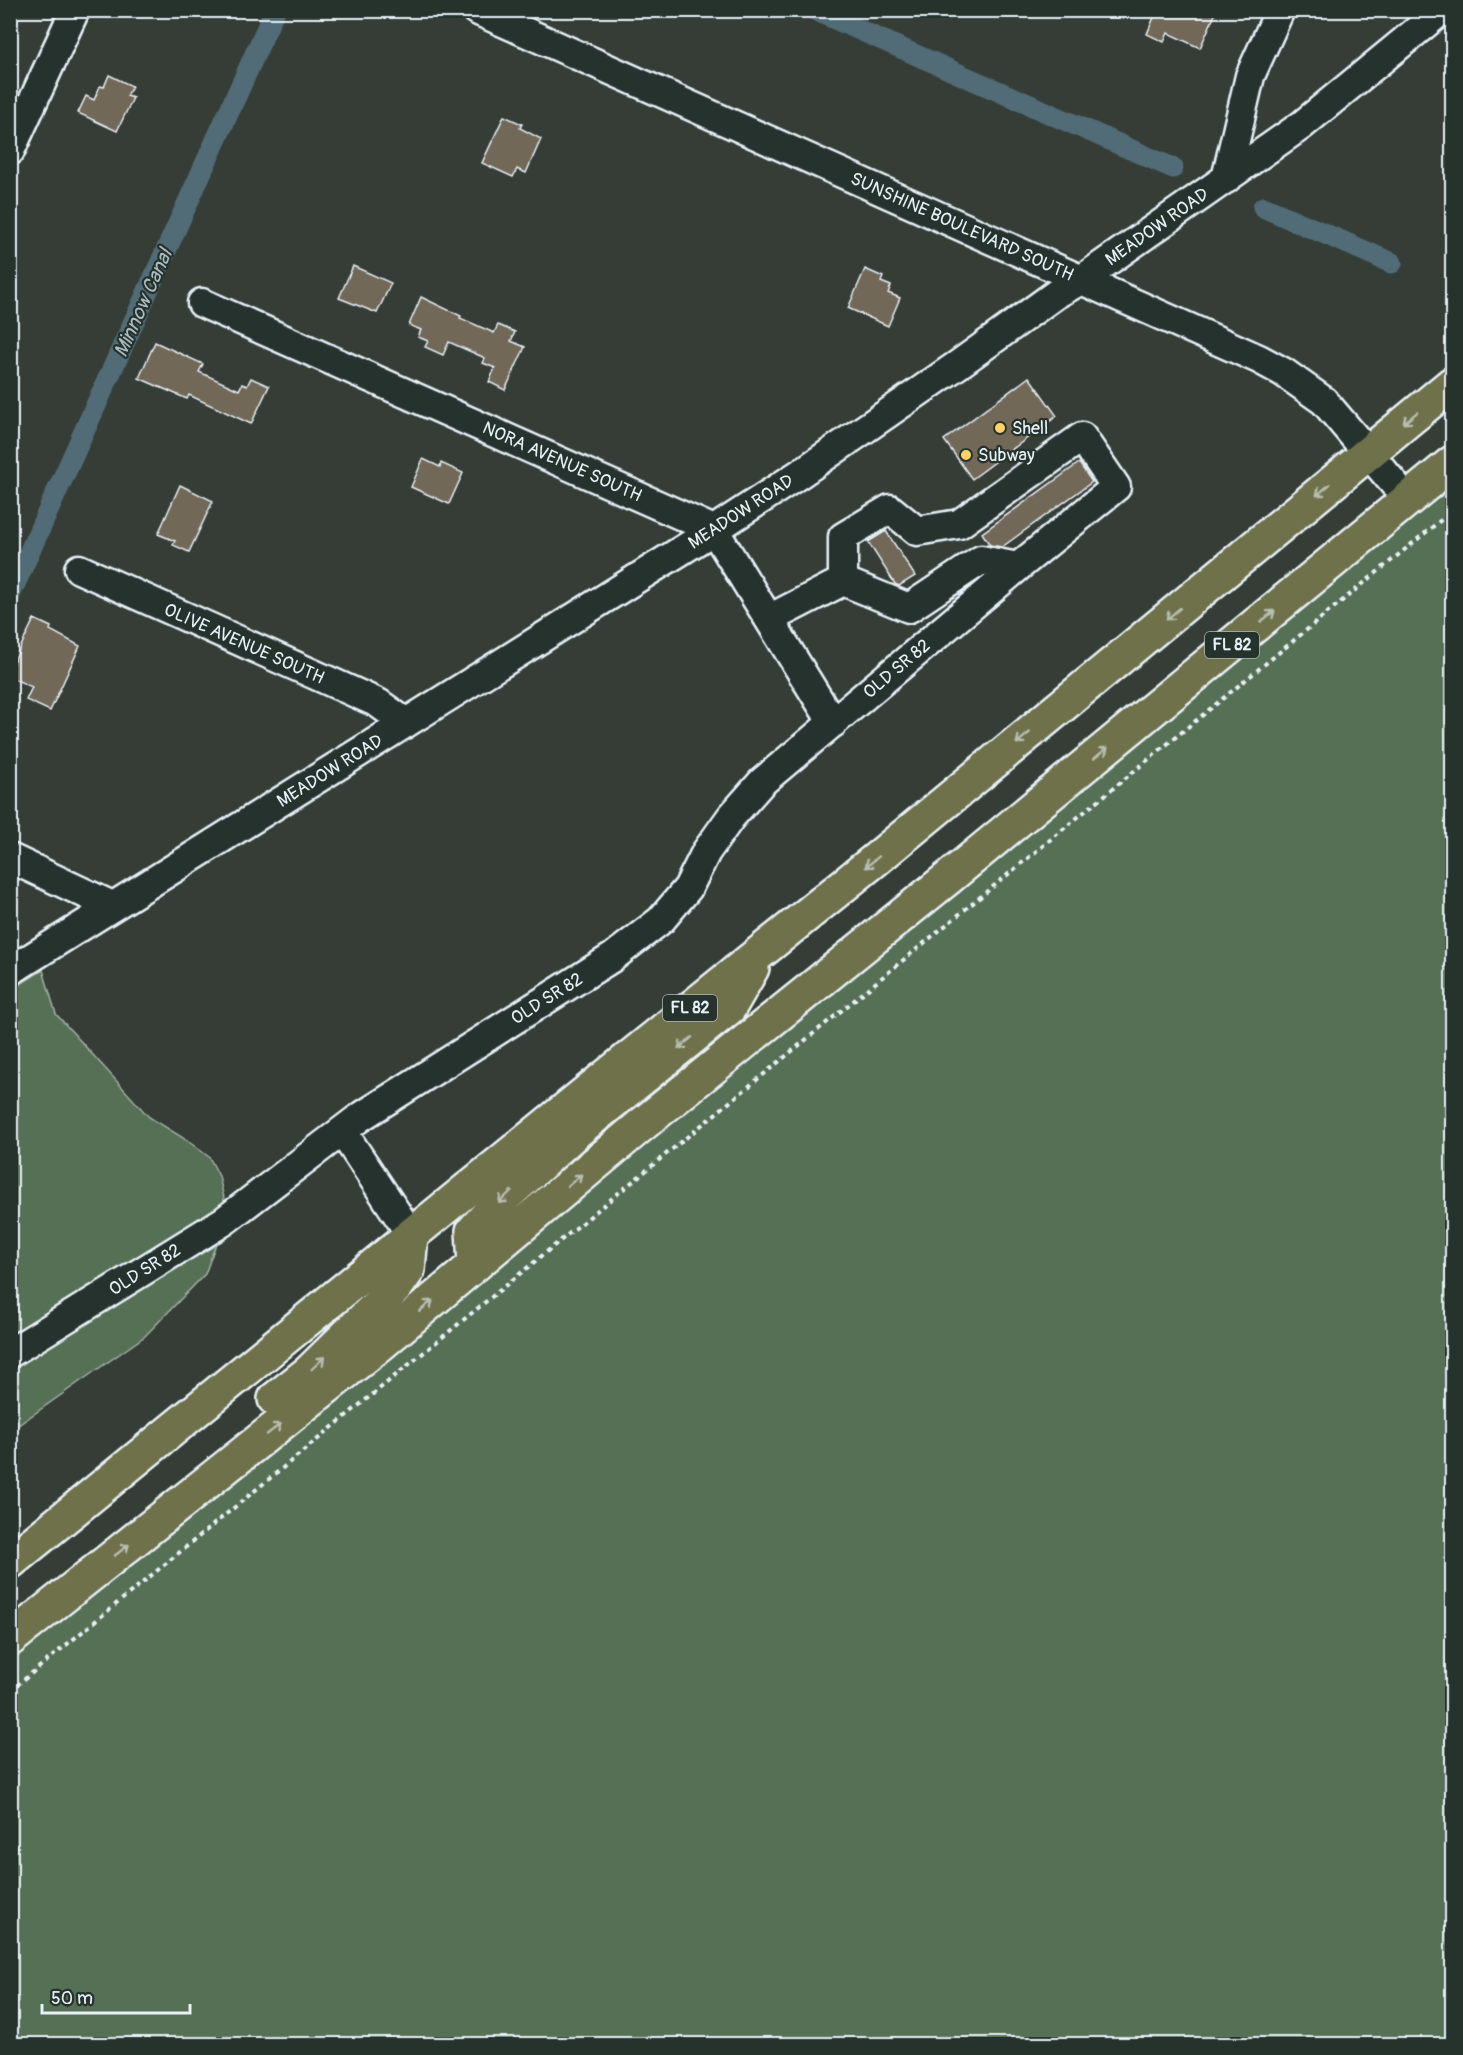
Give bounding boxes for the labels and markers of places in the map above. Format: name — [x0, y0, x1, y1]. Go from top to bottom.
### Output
place label: Shell — [1012, 417, 1048, 440]
marker: Shell — [993, 421, 1007, 435]
place label: Subway — [978, 444, 1035, 467]
marker: Subway — [959, 448, 973, 462]

